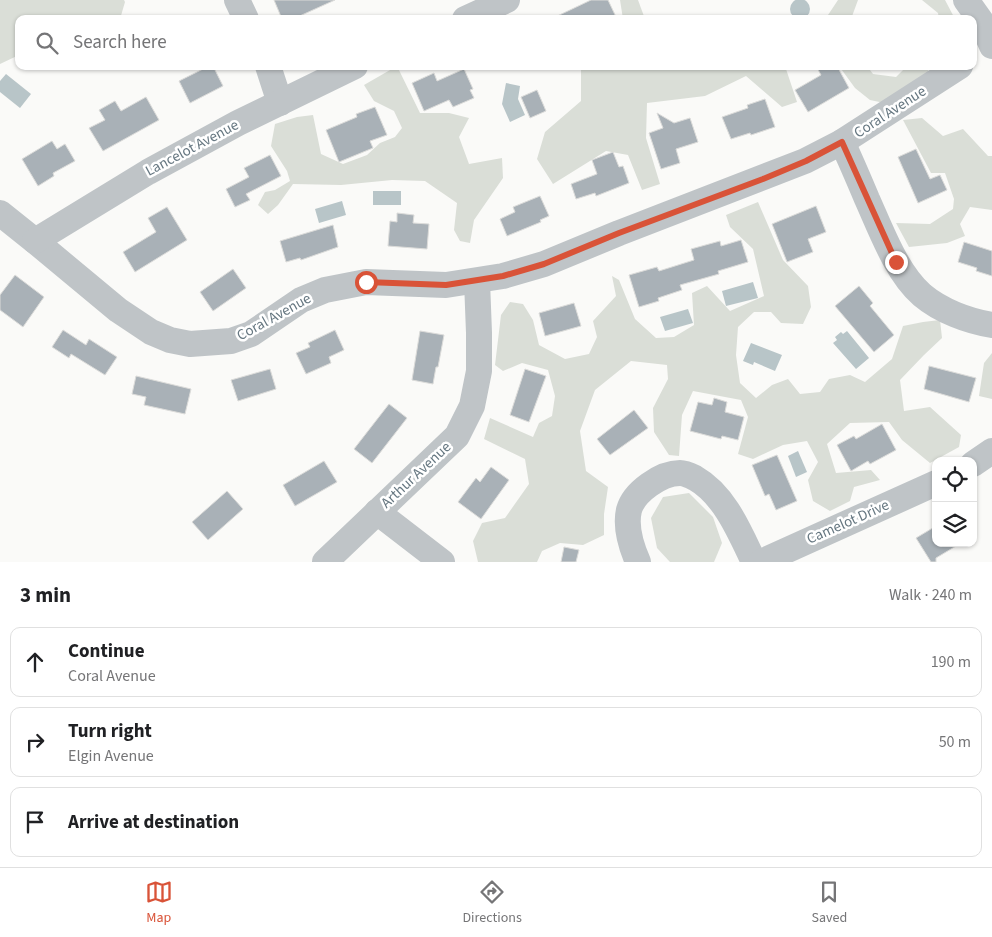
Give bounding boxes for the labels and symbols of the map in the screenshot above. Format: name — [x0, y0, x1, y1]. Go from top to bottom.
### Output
street label: Coral Avenue — [850, 81, 930, 143]
street label: Lancelot Avenue — [142, 115, 242, 181]
route end — [885, 251, 908, 274]
route start — [355, 271, 378, 294]
street label: Coral Avenue — [233, 288, 315, 346]
street label: Arthur Avenue — [376, 437, 456, 513]
street label: Camelot Drive — [803, 494, 893, 550]

